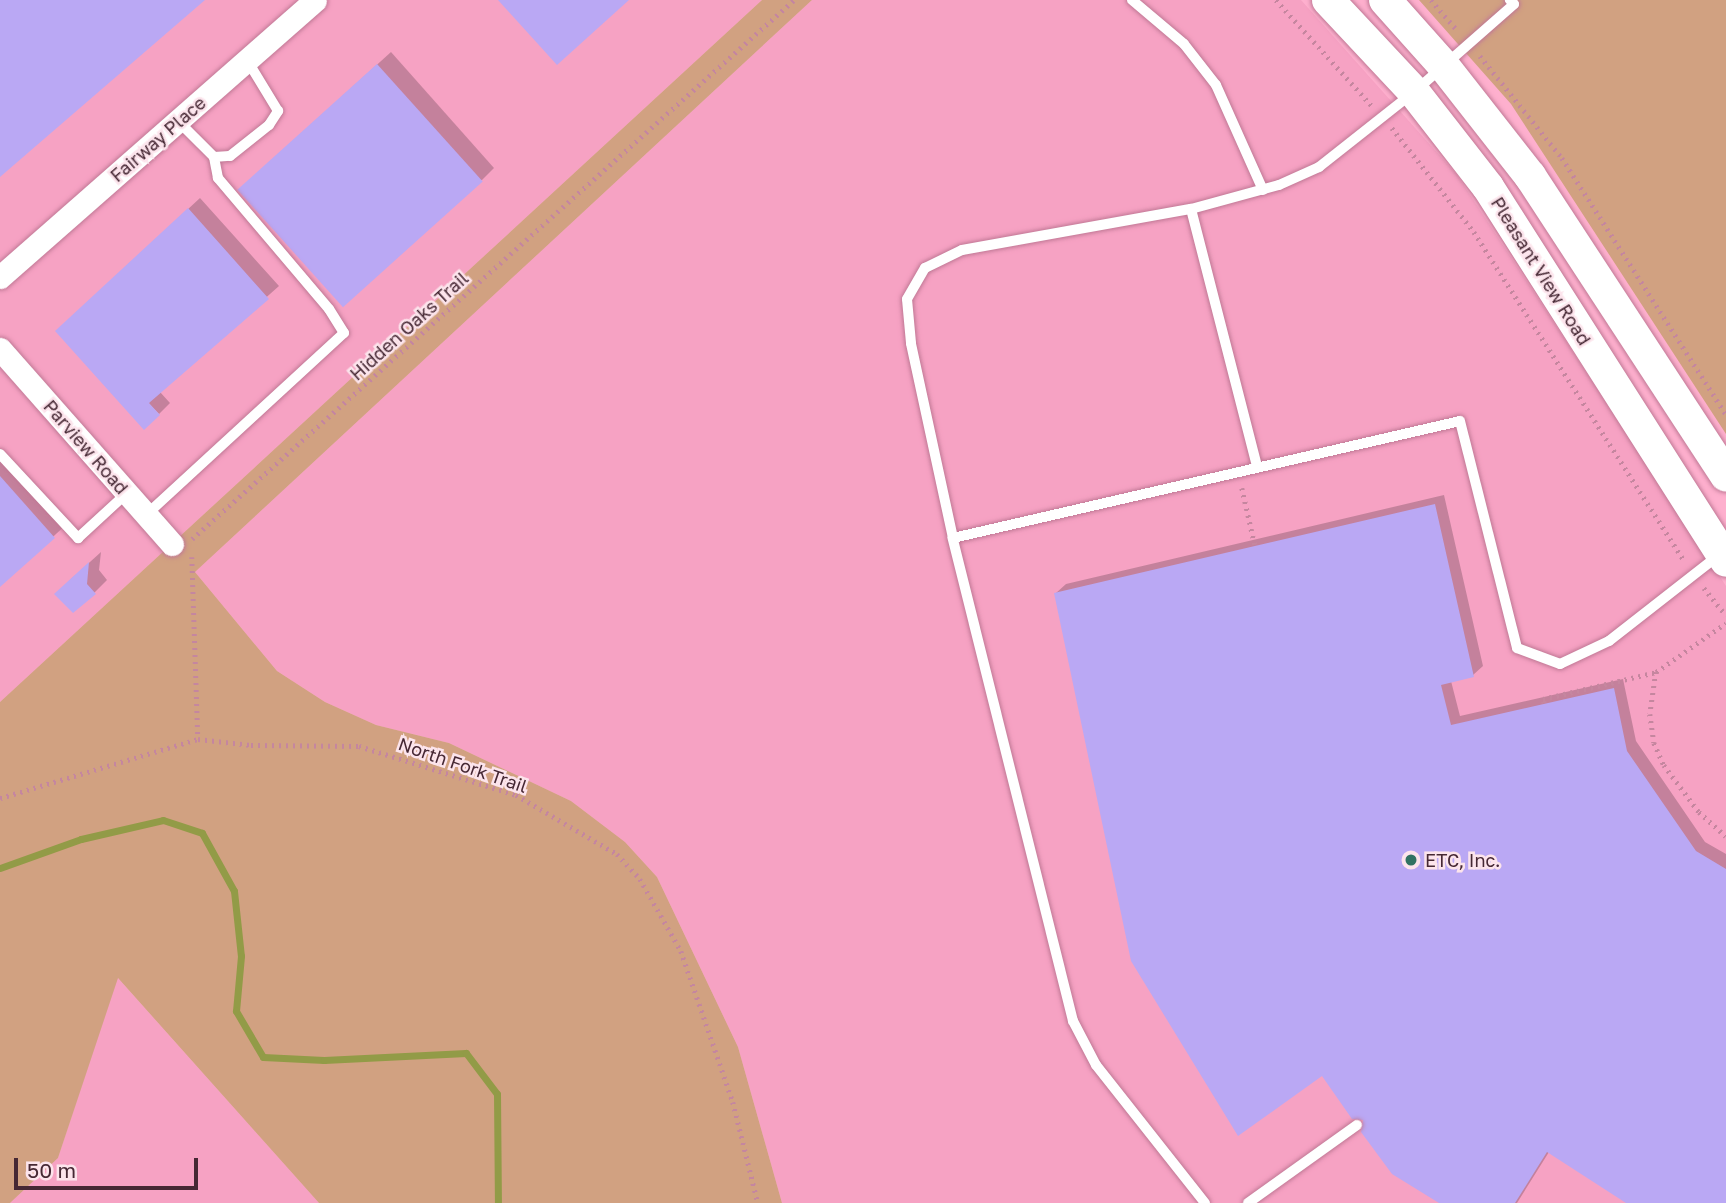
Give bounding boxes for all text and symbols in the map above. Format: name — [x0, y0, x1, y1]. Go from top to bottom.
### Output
street label: Fairway Place — [106, 92, 210, 186]
street label: Pleasant View Road — [1487, 193, 1595, 349]
street label: Hidden Oaks Trail — [345, 267, 473, 385]
street label: Parview Road — [39, 396, 133, 498]
street label: North Fork Trail — [396, 733, 530, 797]
place label: ETC, Inc. — [1425, 849, 1500, 871]
marker: ETC, Inc. — [1403, 852, 1419, 868]
scale bar — [18, 1144, 201, 1188]
text: 50 m — [27, 1157, 76, 1183]

